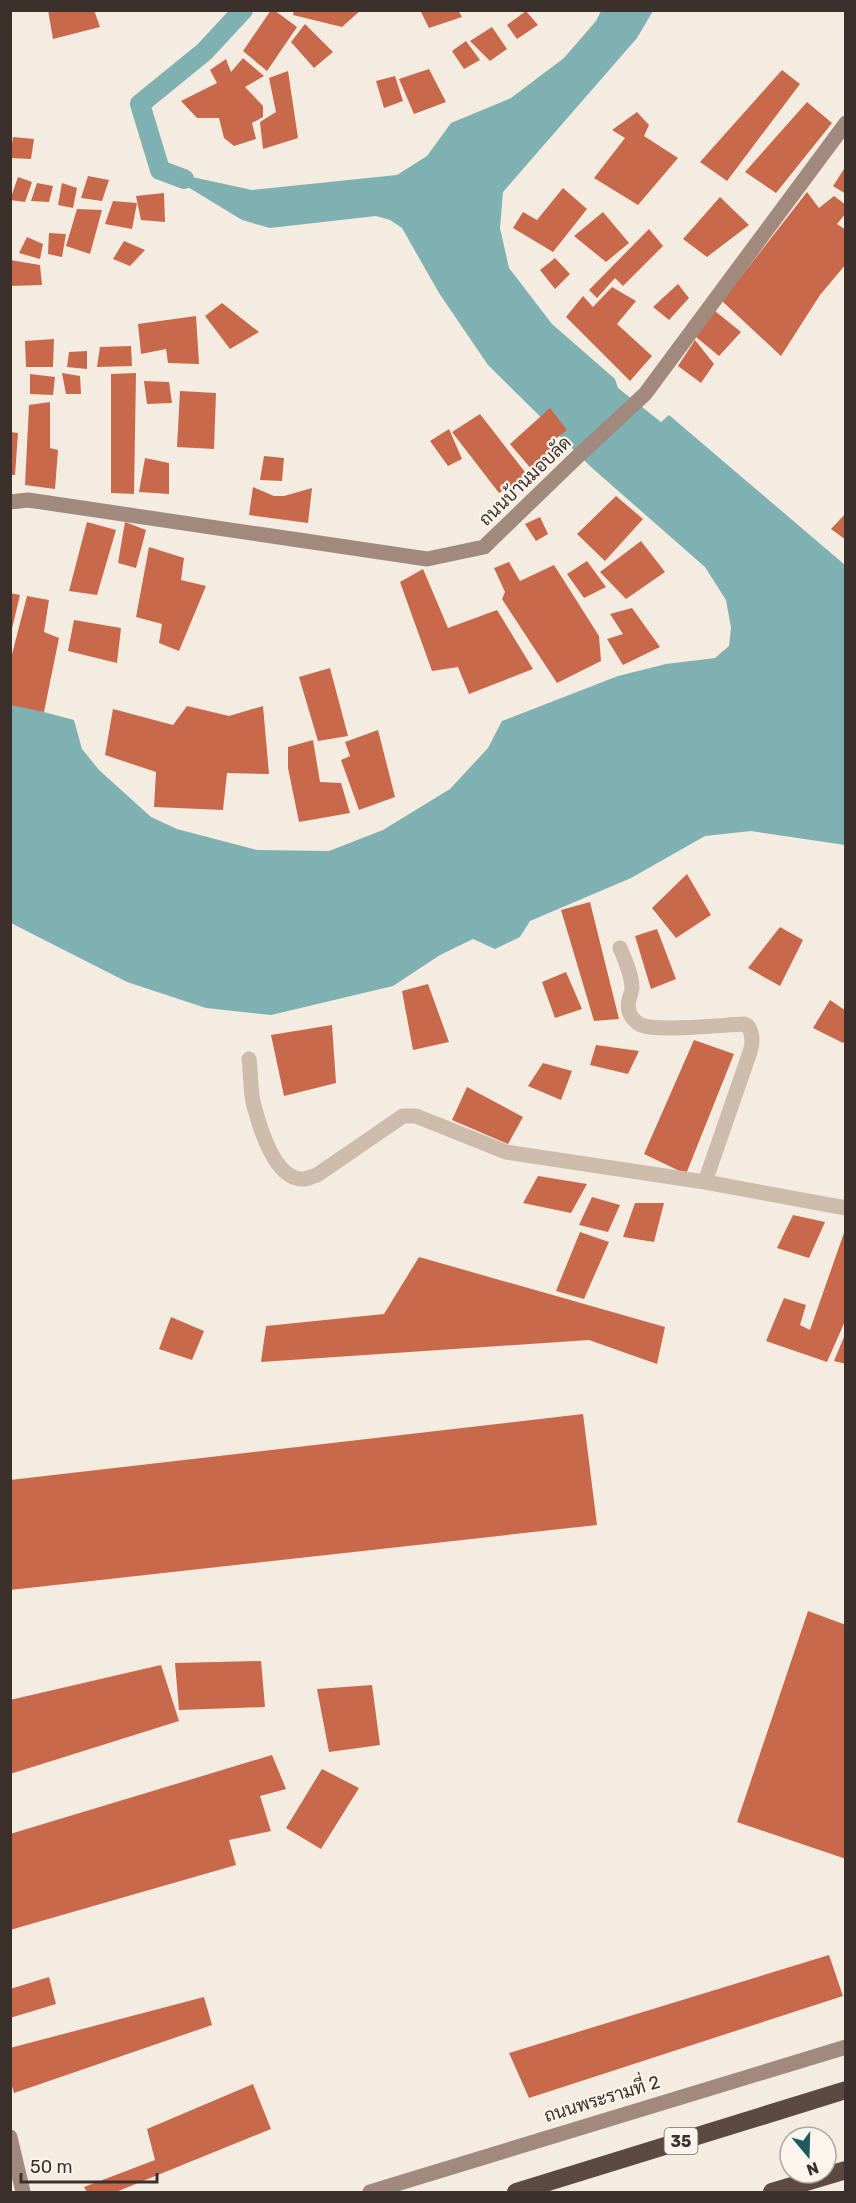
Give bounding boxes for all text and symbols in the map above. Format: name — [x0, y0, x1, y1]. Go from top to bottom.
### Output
street label: ถนนบ้านมอบลัด — [474, 431, 576, 530]
street label: ถนนพระรามที่ 2 — [540, 2066, 663, 2127]
north arrow — [778, 2125, 838, 2185]
road number: 35 — [664, 2128, 698, 2154]
scale bar — [21, 2146, 158, 2184]
text: 50 m — [30, 2156, 73, 2178]
text: N — [804, 2158, 821, 2180]

